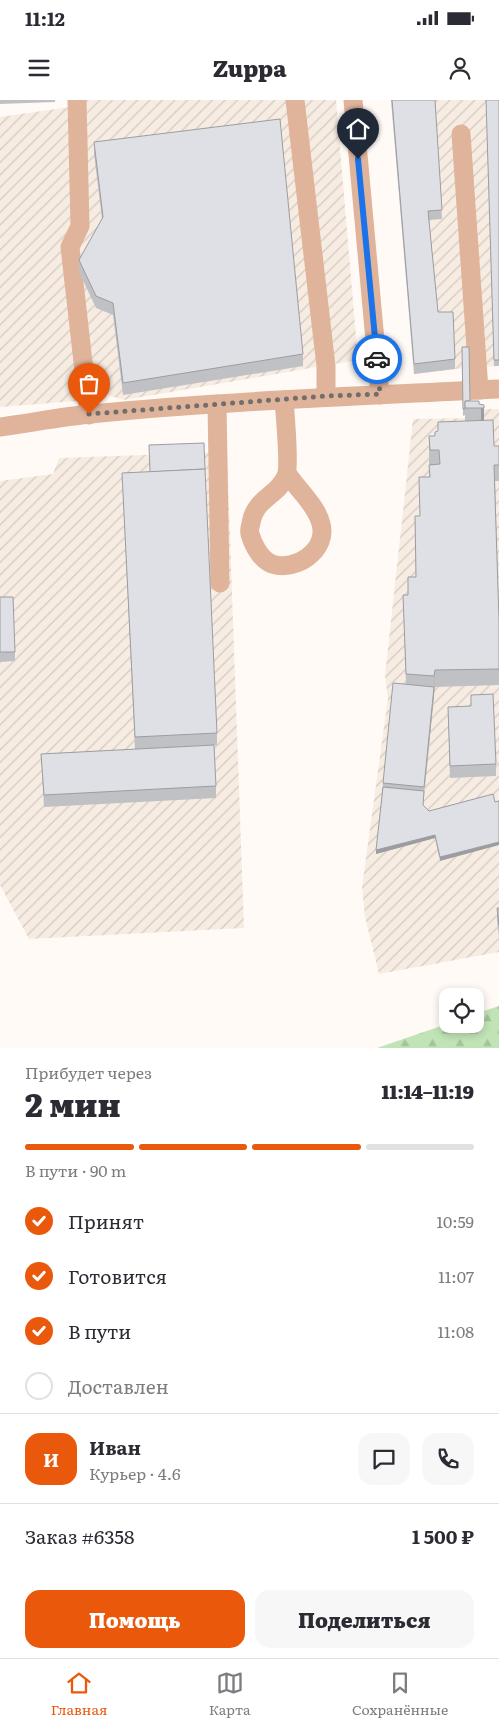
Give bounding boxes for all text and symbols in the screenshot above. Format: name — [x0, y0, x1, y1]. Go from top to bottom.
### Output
text: 11:12 — [25, 4, 65, 32]
text: Zuppa — [213, 51, 286, 84]
icon: menu — [25, 54, 53, 82]
icon: person — [446, 54, 474, 82]
pin — [337, 108, 379, 159]
icon: home — [344, 115, 372, 143]
courier — [352, 334, 402, 384]
icon: car — [363, 345, 391, 373]
pin — [68, 363, 110, 414]
icon: bag — [75, 370, 103, 398]
map controls — [439, 988, 484, 1033]
button: locate — [439, 988, 484, 1033]
text: Прибудет через — [25, 1060, 152, 1084]
text: 11:14–11:19 — [382, 1077, 474, 1105]
text: 2 мин — [25, 1079, 121, 1127]
text: В пути · 90 m — [25, 1158, 126, 1182]
icon: check — [25, 1207, 53, 1235]
text: Принят — [68, 1207, 144, 1235]
text: 10:59 — [436, 1209, 474, 1233]
icon: check — [25, 1262, 53, 1290]
text: Готовится — [68, 1262, 167, 1290]
text: 11:07 — [438, 1264, 474, 1288]
icon: check — [25, 1317, 53, 1345]
text: В пути — [68, 1317, 131, 1345]
text: 11:08 — [438, 1319, 474, 1343]
text: Доставлен — [68, 1372, 169, 1400]
text: Иван — [89, 1433, 141, 1461]
button: chat — [358, 1433, 410, 1485]
button: phone — [422, 1433, 474, 1485]
text: И — [43, 1445, 59, 1473]
text: Курьер · 4.6 — [89, 1461, 181, 1485]
text: Заказ #6358 — [25, 1522, 134, 1550]
text: 1 500 ₽ — [412, 1522, 474, 1550]
button: Помощь — [25, 1590, 245, 1648]
button: Поделиться — [255, 1590, 474, 1648]
tab: Главная — [51, 1669, 107, 1719]
tab: Карта — [209, 1669, 251, 1719]
tab: Сохранённые — [352, 1669, 448, 1719]

